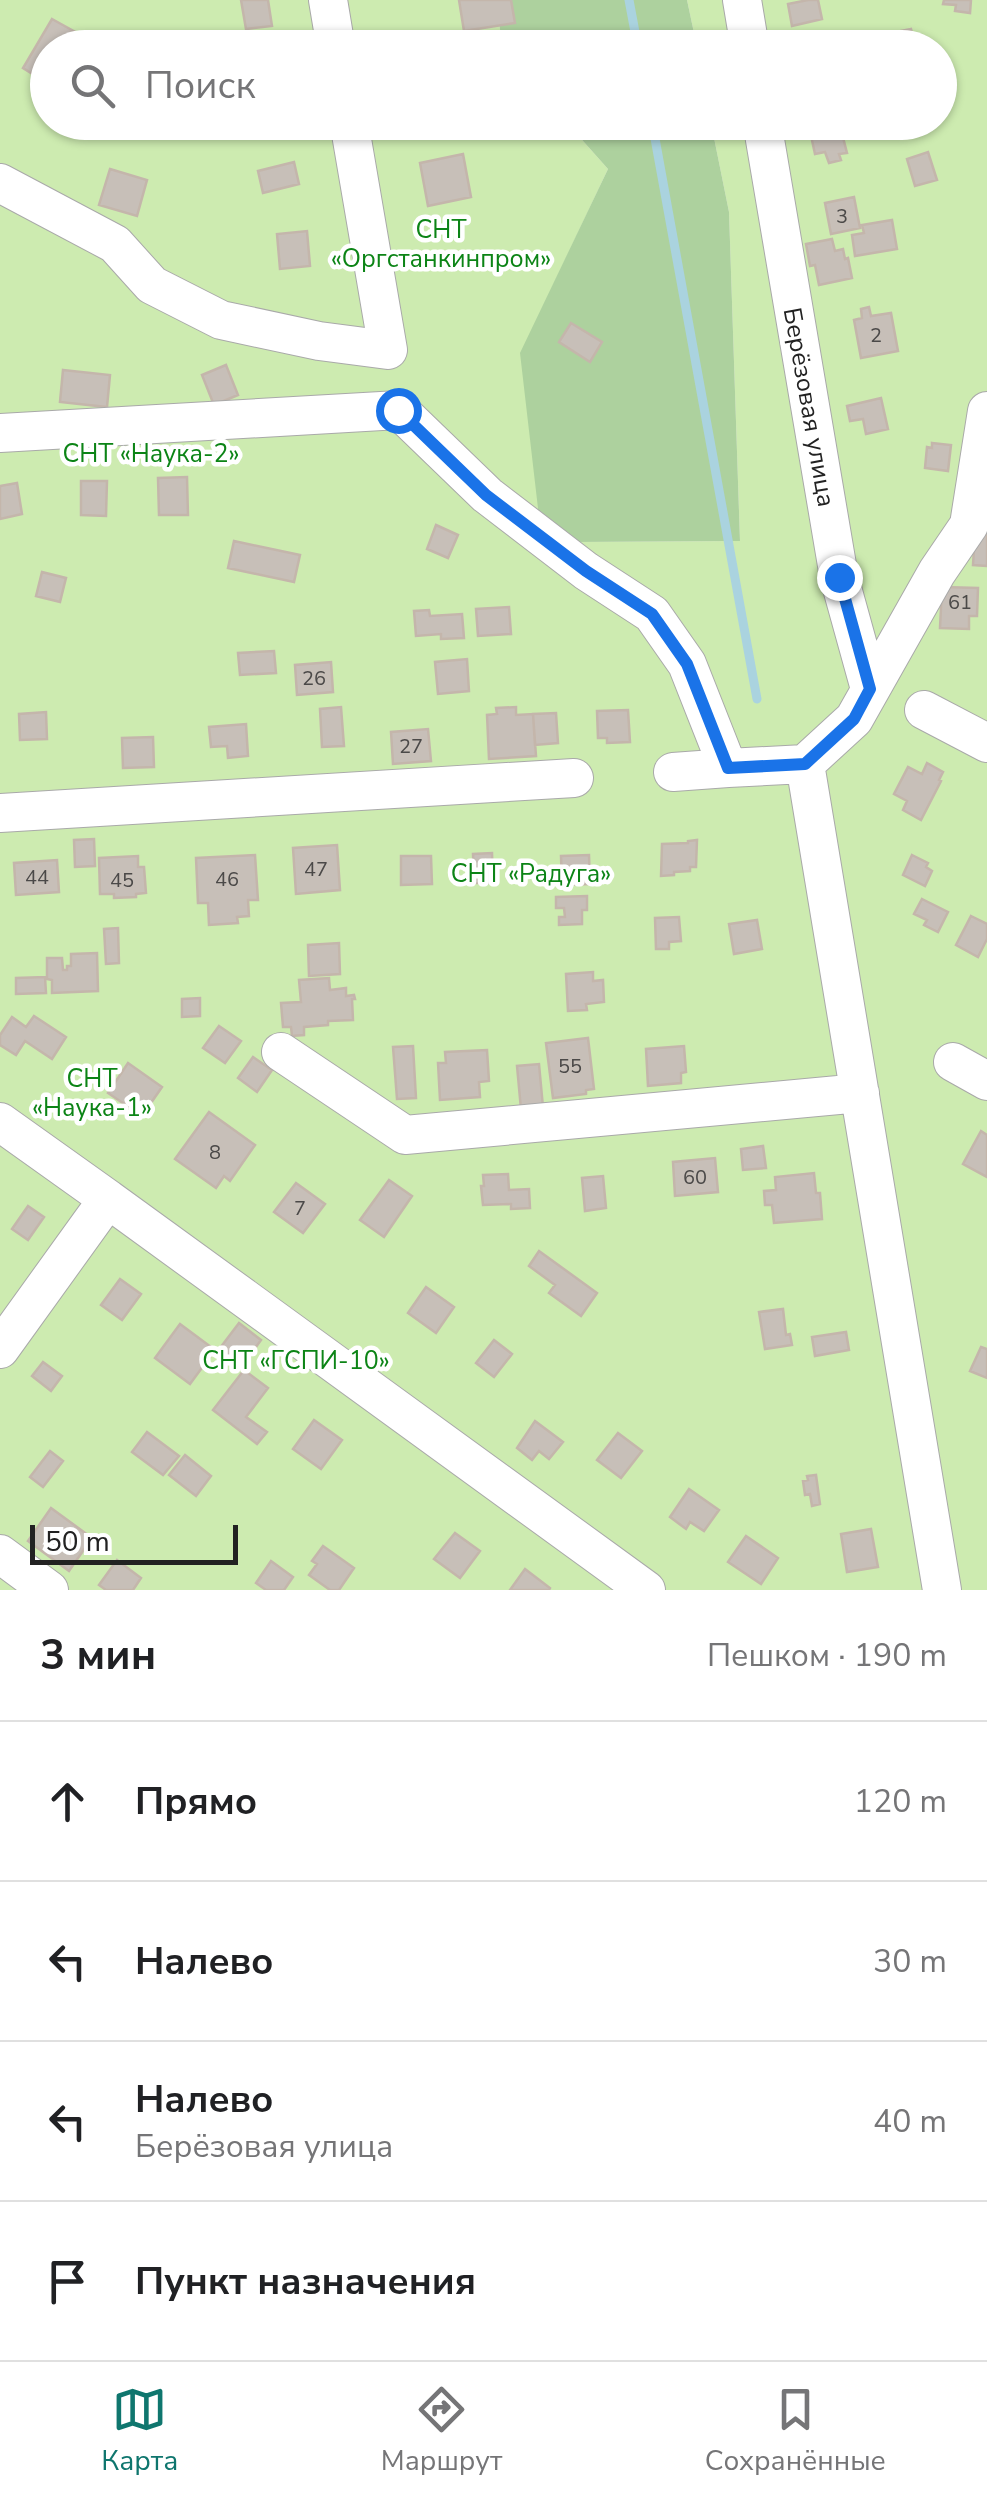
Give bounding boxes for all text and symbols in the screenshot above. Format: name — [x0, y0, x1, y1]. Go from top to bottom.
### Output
search box — [30, 30, 957, 140]
icon: search — [65, 58, 120, 113]
text: Поиск — [145, 60, 255, 111]
house number: 3 — [836, 203, 848, 230]
park label: СНТ «Оргстанкинпром» — [331, 213, 551, 276]
street label: Берёзовая улица — [775, 305, 843, 509]
house number: 2 — [870, 322, 882, 349]
route start — [376, 388, 422, 434]
park label: СНТ «Наука-2» — [62, 437, 240, 471]
route end — [817, 555, 863, 601]
house number: 61 — [948, 589, 972, 616]
house number: 26 — [302, 665, 326, 692]
house number: 27 — [399, 733, 423, 760]
house number: 47 — [304, 856, 328, 883]
park label: СНТ «Радуга» — [451, 857, 611, 891]
house number: 44 — [25, 864, 49, 891]
house number: 46 — [215, 866, 239, 893]
house number: 45 — [110, 867, 134, 894]
house number: 55 — [558, 1053, 582, 1080]
park label: СНТ «Наука-1» — [32, 1062, 152, 1125]
house number: 8 — [209, 1139, 221, 1166]
house number: 60 — [683, 1164, 707, 1191]
house number: 7 — [294, 1195, 306, 1222]
park label: СНТ «ГСПИ-10» — [202, 1344, 390, 1378]
scale bar — [30, 1520, 238, 1564]
text: 50 m — [45, 1523, 110, 1561]
text: 3 мин — [40, 1627, 156, 1684]
text: Пешком · 190 m — [707, 1634, 947, 1677]
icon: ahead — [40, 1774, 95, 1829]
text: Прямо — [135, 1776, 257, 1827]
text: 120 m — [854, 1780, 947, 1823]
icon: left — [40, 1934, 95, 1989]
text: Налево — [135, 1936, 274, 1987]
text: 30 m — [873, 1940, 947, 1983]
text: Налево — [135, 2074, 274, 2125]
icon: left — [40, 2094, 95, 2149]
text: 40 m — [873, 2100, 947, 2143]
text: Берёзовая улица — [135, 2125, 393, 2168]
icon: arrive — [40, 2254, 95, 2309]
text: Пункт назначения — [135, 2256, 476, 2307]
tab: Карта — [101, 2382, 178, 2480]
tab: Маршрут — [381, 2382, 502, 2480]
tab: Сохранённые — [705, 2382, 886, 2480]

